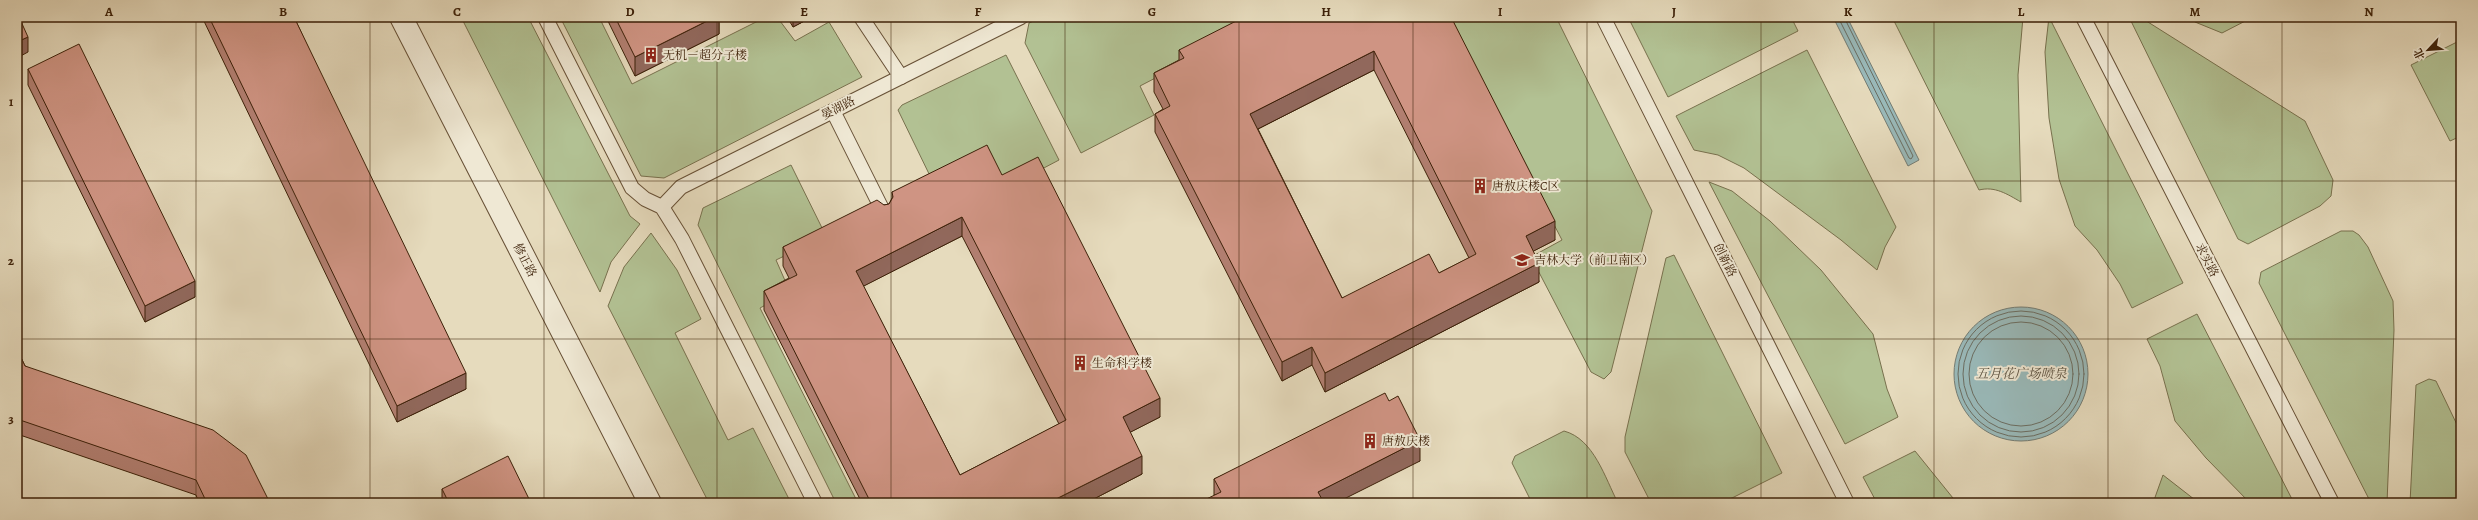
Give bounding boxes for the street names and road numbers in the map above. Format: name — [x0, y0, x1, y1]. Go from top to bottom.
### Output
street label: 晏湖路 — [818, 93, 858, 123]
street label: 修正路 — [510, 240, 540, 280]
street label: 创新路 — [1710, 240, 1740, 280]
street label: 求实路 — [2192, 240, 2222, 280]

